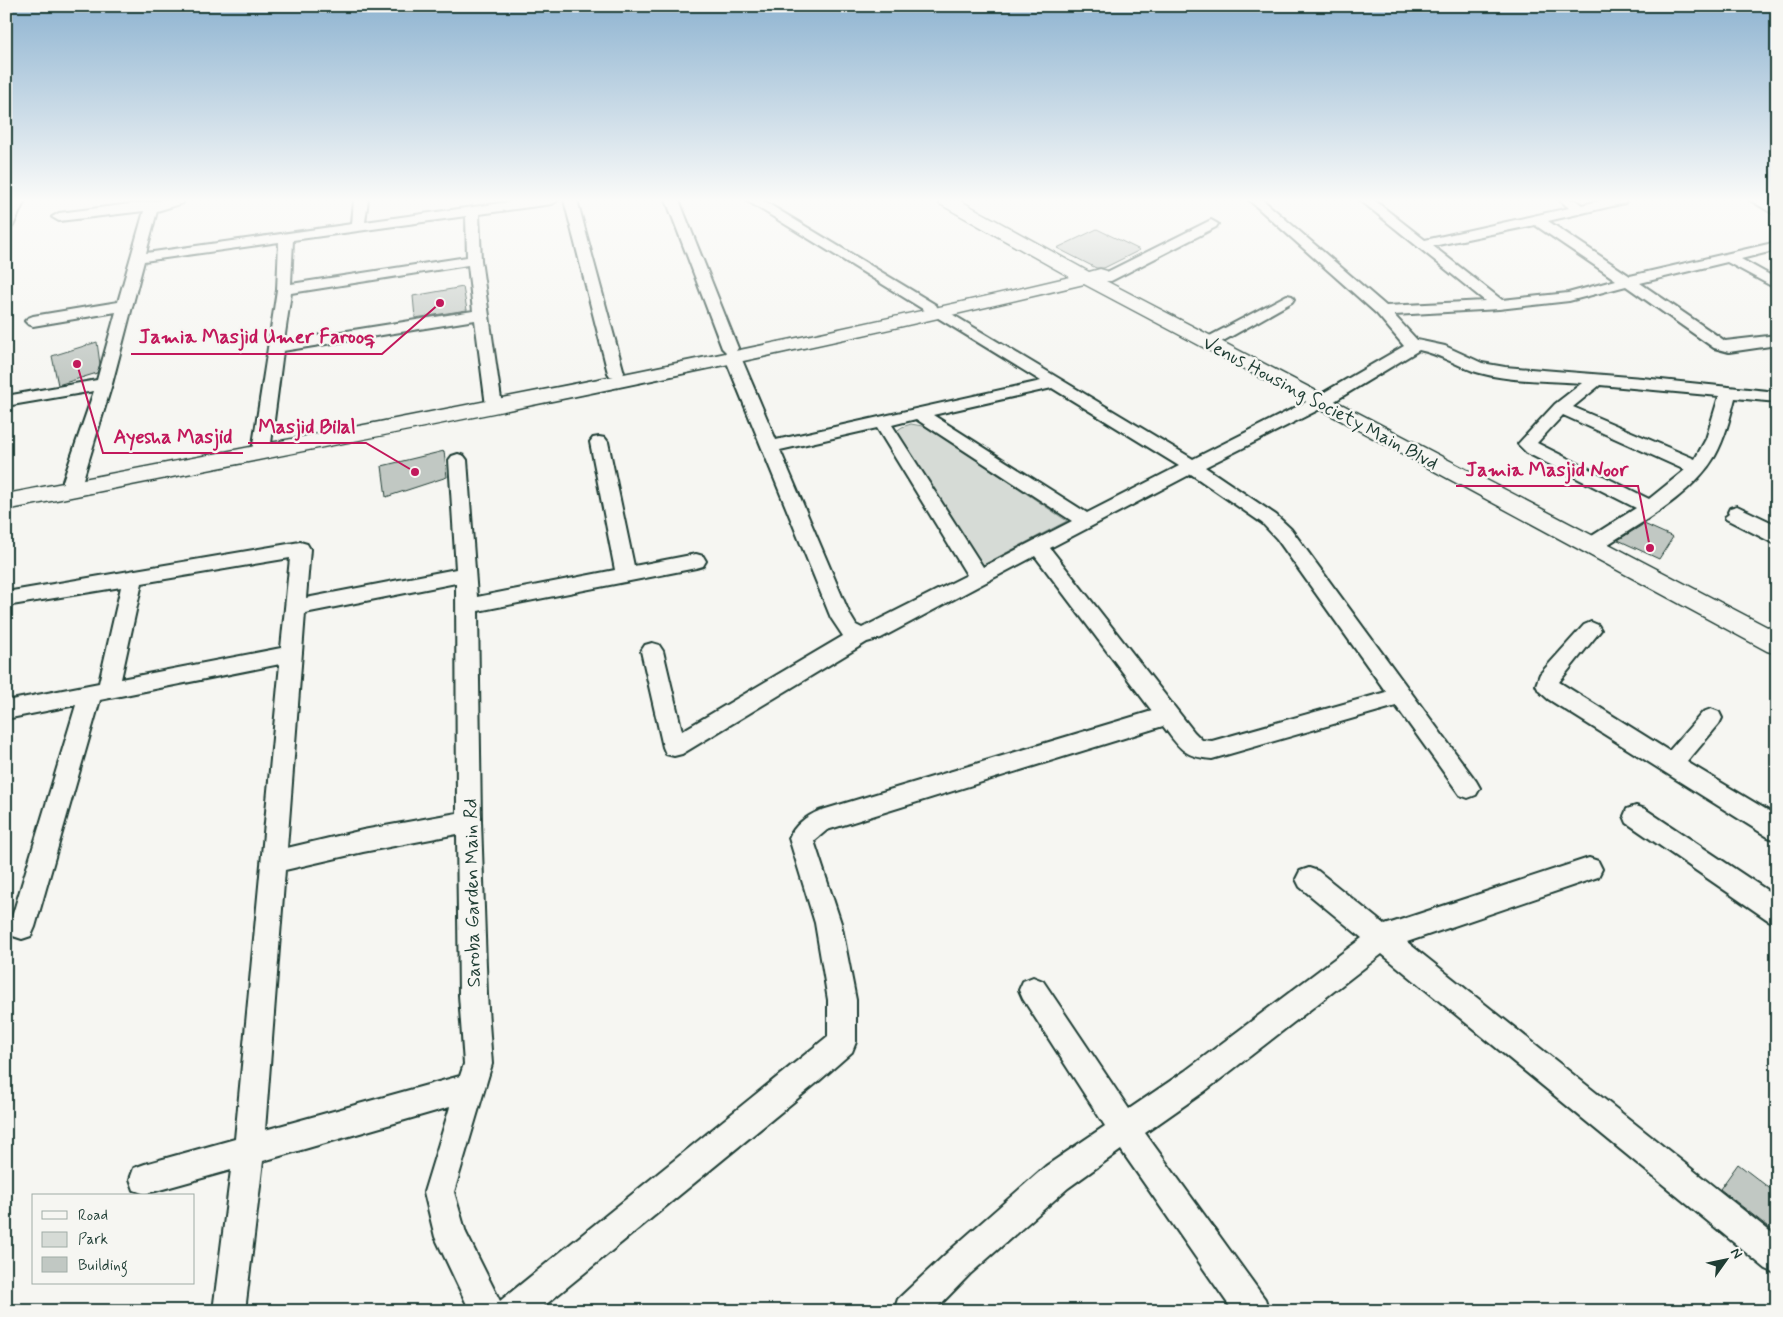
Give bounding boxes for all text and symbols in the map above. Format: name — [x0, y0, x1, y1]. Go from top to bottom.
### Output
callout: Jamia Masjid Umer Farooq — [131, 319, 382, 354]
text: Jamia Masjid Umer Farooq — [139, 324, 375, 351]
street label: Venus Housing Society Main Blvd — [1198, 331, 1442, 477]
callout: Masjid Bilal — [248, 408, 366, 443]
text: Masjid Bilal — [258, 414, 356, 441]
callout: Ayesha Masjid — [103, 418, 243, 453]
text: Ayesha Masjid — [113, 424, 233, 451]
callout: Jamia Masjid Noor — [1456, 451, 1638, 486]
text: Jamia Masjid Noor — [1466, 457, 1629, 484]
street label: Saroba Garden Main Rd — [458, 798, 487, 988]
legend — [32, 1194, 195, 1284]
text: Road — [78, 1206, 108, 1226]
text: Park — [78, 1230, 108, 1250]
north arrow — [1700, 1234, 1750, 1284]
text: N — [1726, 1245, 1746, 1262]
text: Building — [78, 1256, 128, 1277]

